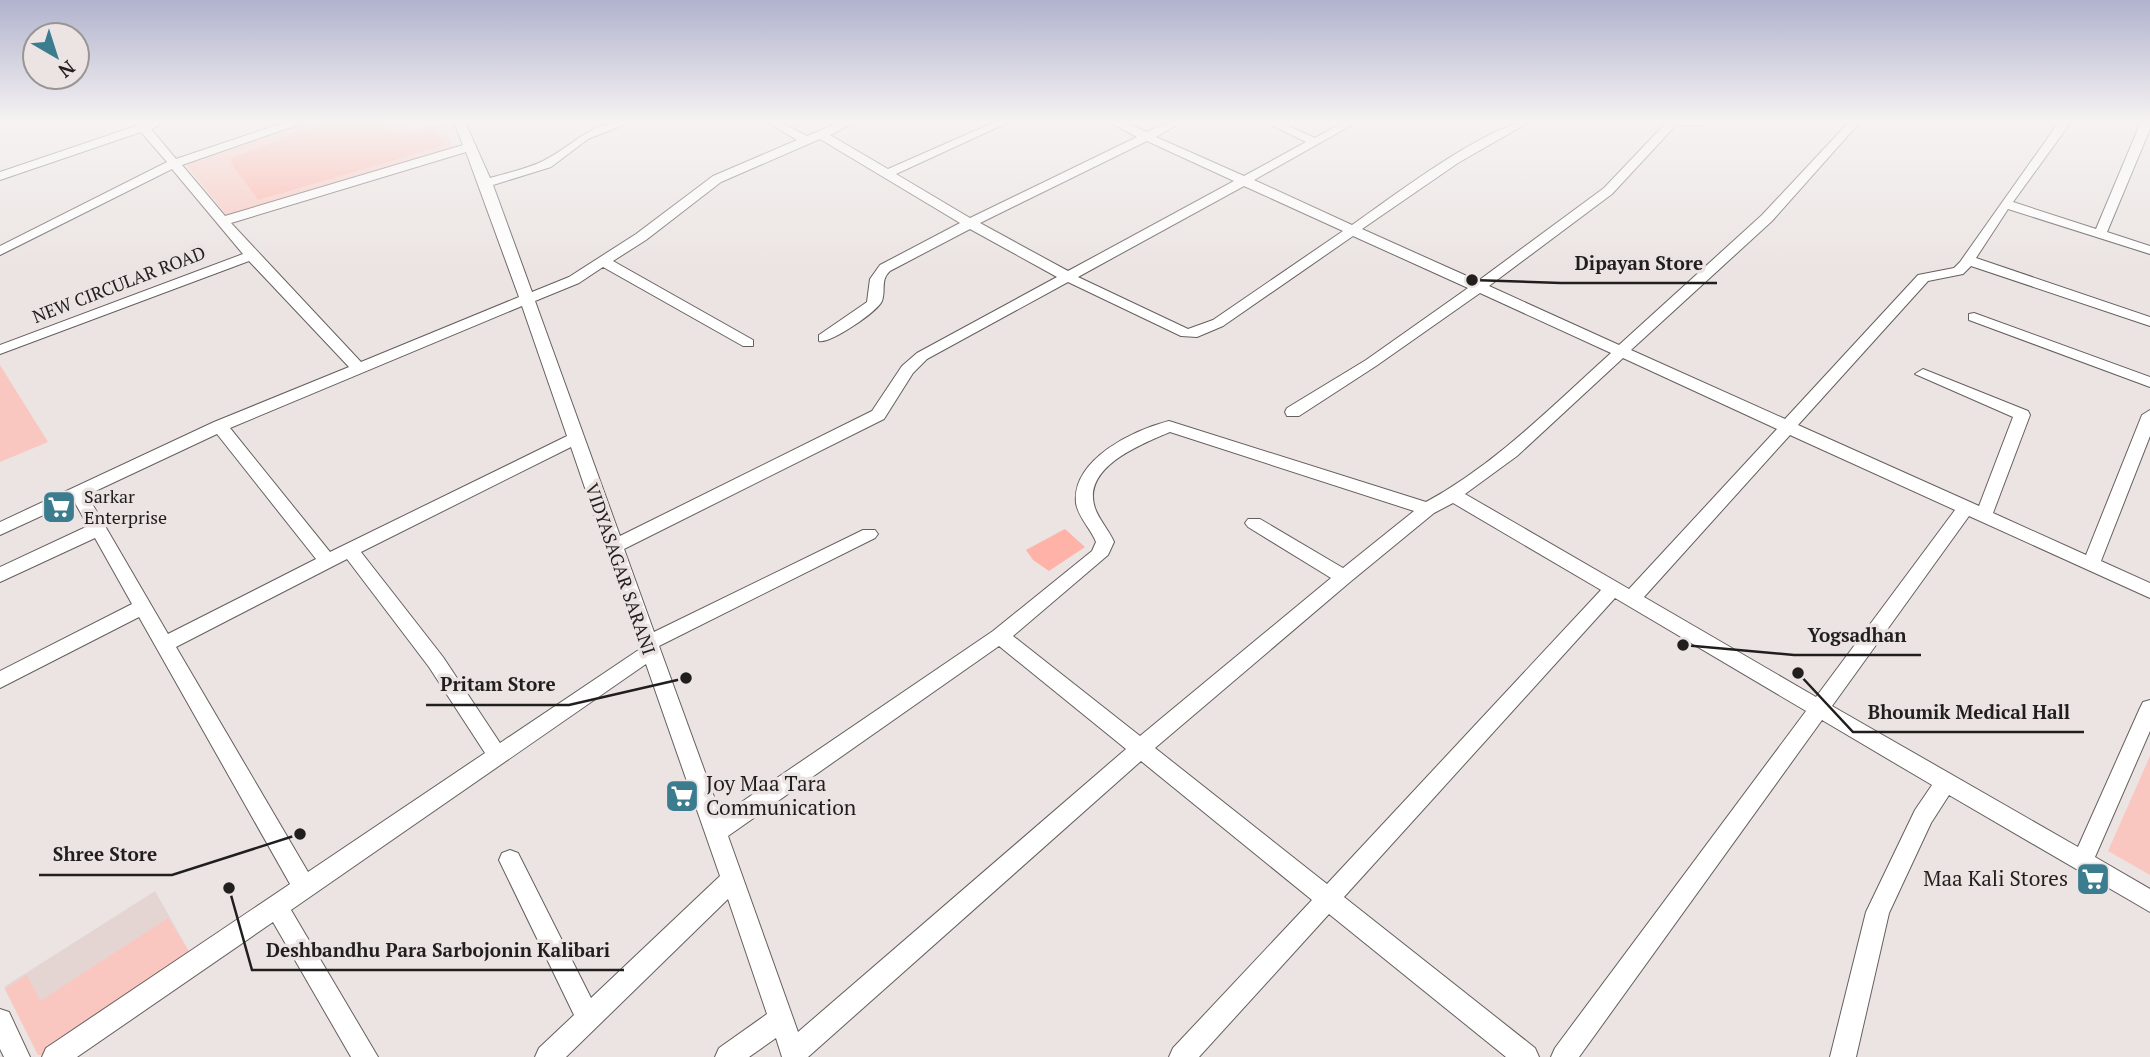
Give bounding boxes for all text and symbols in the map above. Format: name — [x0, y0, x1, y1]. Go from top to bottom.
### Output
north arrow — [21, 21, 91, 91]
text: N — [53, 55, 80, 84]
street label: NEW CIRCULAR ROAD — [29, 240, 209, 328]
callout: Dipayan Store — [1561, 243, 1717, 283]
text: Dipayan Store — [1575, 250, 1703, 275]
street label: VIDYASAGAR SARANI — [580, 480, 662, 657]
place label: Sarkar Enterprise — [84, 484, 167, 529]
supermarket icon: Sarkar Enterprise — [40, 488, 78, 526]
callout: Yogsadhan — [1794, 615, 1921, 655]
text: Yogsadhan — [1808, 622, 1907, 647]
callout: Pritam Store — [426, 665, 569, 705]
text: Pritam Store — [440, 671, 556, 696]
callout: Bhoumik Medical Hall — [1853, 692, 2084, 732]
text: Bhoumik Medical Hall — [1868, 699, 2070, 724]
place label: Joy Maa Tara Communication — [706, 769, 857, 821]
supermarket icon: Joy Maa Tara Communication — [663, 777, 701, 815]
callout: Shree Store — [39, 835, 172, 875]
text: Shree Store — [53, 841, 157, 866]
supermarket icon: Maa Kali Stores — [2074, 860, 2112, 898]
place label: Maa Kali Stores — [1923, 864, 2068, 892]
callout: Deshbandhu Para Sarbojonin Kalibari — [252, 930, 624, 970]
text: Deshbandhu Para Sarbojonin Kalibari — [266, 937, 610, 962]

